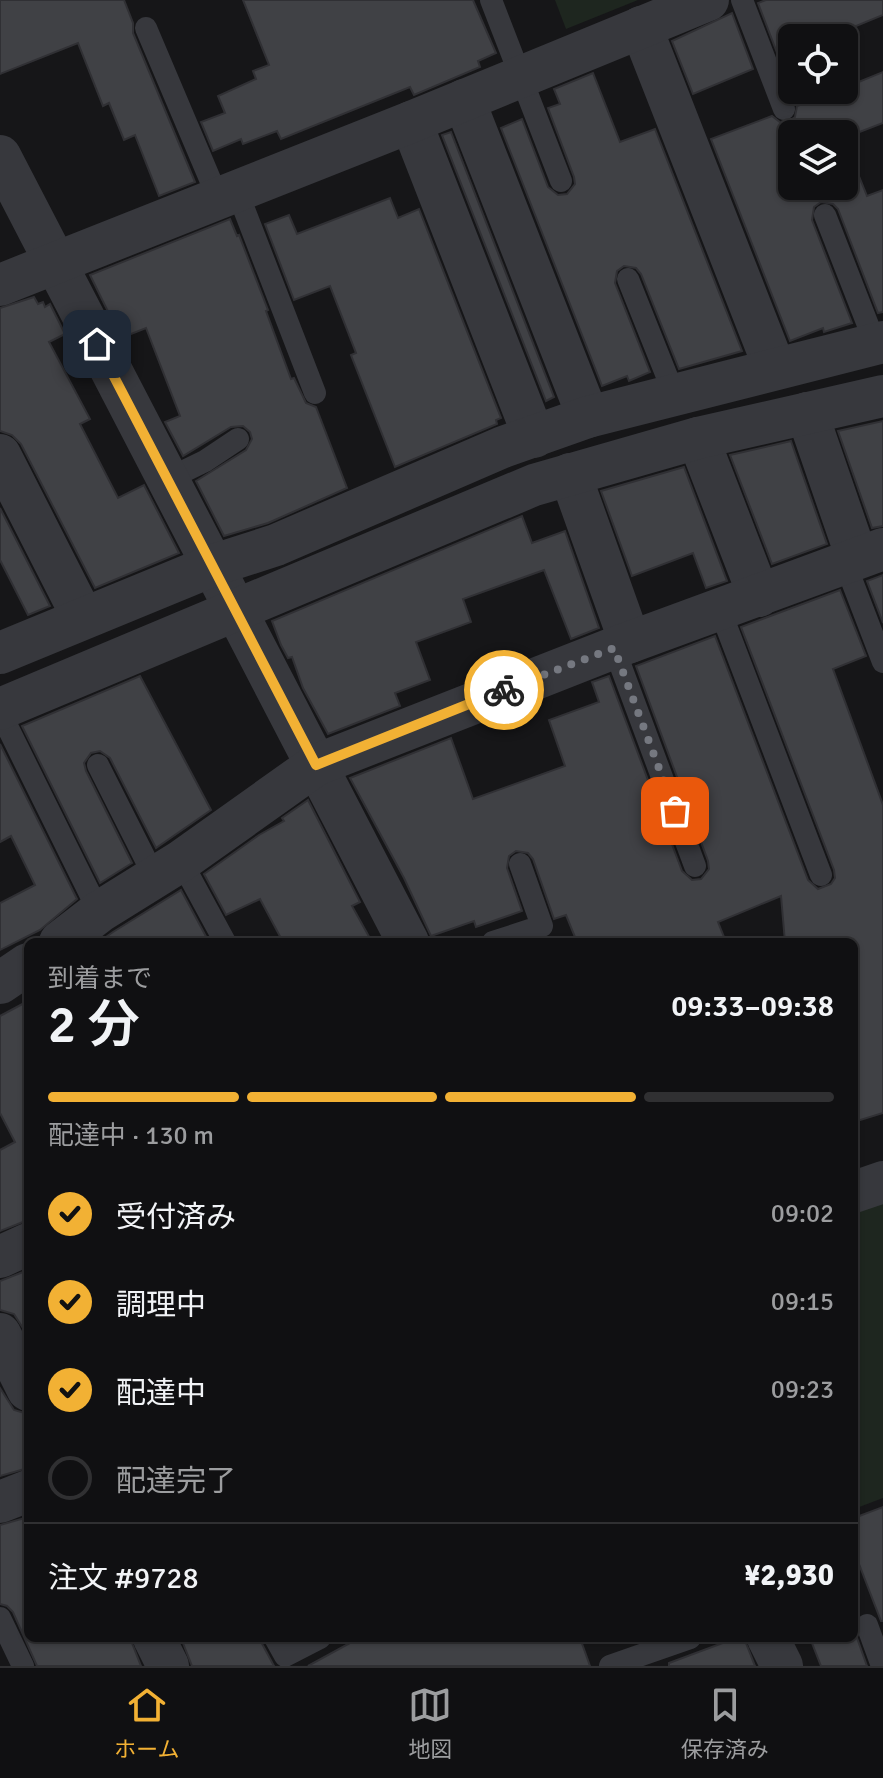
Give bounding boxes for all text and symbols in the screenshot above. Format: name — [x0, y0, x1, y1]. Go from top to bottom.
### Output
map controls — [778, 24, 858, 200]
button: locate — [778, 24, 858, 104]
button: layers — [778, 120, 858, 200]
pin — [63, 310, 131, 378]
icon: home — [75, 322, 119, 366]
courier — [464, 650, 544, 730]
icon: bike — [482, 668, 526, 712]
pin — [641, 777, 709, 845]
icon: bag — [653, 789, 697, 833]
text: 到着まで — [48, 963, 152, 995]
text: 09:33–09:38 — [671, 988, 834, 1025]
text: 2 分 — [48, 993, 140, 1057]
text: 配達中 · 130 m — [48, 1120, 214, 1152]
icon: check — [48, 1192, 92, 1236]
text: 09:02 — [771, 1198, 834, 1230]
text: 受付済み — [116, 1199, 236, 1236]
icon: check — [48, 1280, 92, 1324]
text: 09:15 — [771, 1286, 834, 1318]
text: 調理中 — [116, 1287, 206, 1324]
icon: check — [48, 1368, 92, 1412]
text: 09:23 — [771, 1374, 834, 1406]
text: 配達中 — [116, 1375, 206, 1412]
text: 配達完了 — [116, 1463, 236, 1500]
text: ¥2,930 — [744, 1557, 834, 1594]
text: 注文 #9728 — [48, 1560, 199, 1597]
tab: ホーム — [114, 1683, 180, 1763]
tab: 地図 — [408, 1683, 452, 1763]
tab: 保存済み — [681, 1683, 769, 1763]

